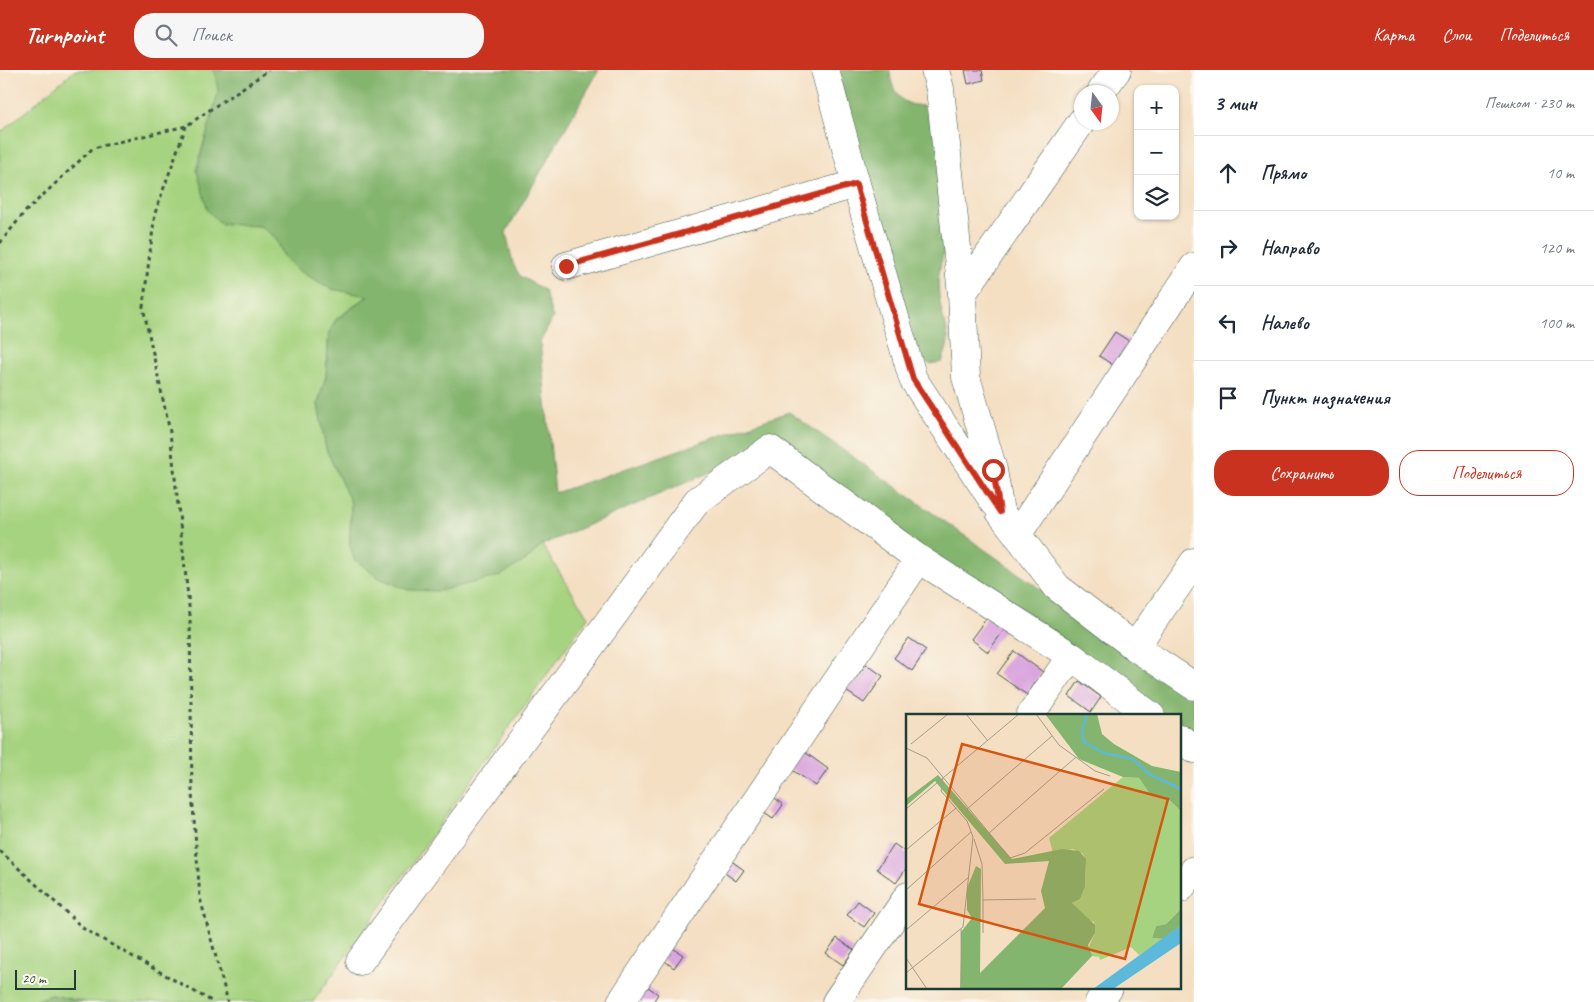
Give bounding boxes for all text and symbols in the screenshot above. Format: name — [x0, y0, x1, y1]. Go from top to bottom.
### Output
search box — [134, 13, 484, 58]
text: Turnpoint — [25, 20, 104, 50]
icon: search — [152, 21, 180, 49]
text: Поиск — [192, 23, 232, 47]
text: Карта — [1373, 24, 1414, 46]
text: Слои — [1442, 24, 1471, 46]
text: Поделиться — [1499, 24, 1569, 46]
north arrow — [1074, 85, 1119, 130]
map controls — [1134, 85, 1179, 220]
button: + — [1134, 85, 1179, 130]
text: 3 мин — [1214, 90, 1257, 116]
text: Пешком · 230 m — [1485, 93, 1574, 113]
button: − — [1134, 130, 1179, 175]
icon: ahead — [1214, 159, 1242, 187]
text: Прямо — [1261, 161, 1306, 185]
text: 10 m — [1547, 163, 1574, 183]
button: layers — [1134, 175, 1179, 220]
icon: right — [1214, 234, 1242, 262]
text: Направо — [1261, 236, 1319, 260]
text: 120 m — [1540, 238, 1574, 258]
route end — [555, 255, 578, 278]
icon: left — [1214, 309, 1242, 337]
text: Налево — [1261, 311, 1309, 335]
text: 100 m — [1540, 313, 1574, 333]
icon: arrive — [1214, 384, 1242, 412]
text: Пункт назначения — [1261, 386, 1390, 410]
button: Сохранить — [1214, 450, 1389, 496]
button: Поделиться — [1399, 450, 1574, 496]
route start — [982, 459, 1005, 482]
inset map — [906, 714, 1182, 990]
scale bar — [15, 967, 76, 990]
text: 20 m — [22, 970, 46, 987]

